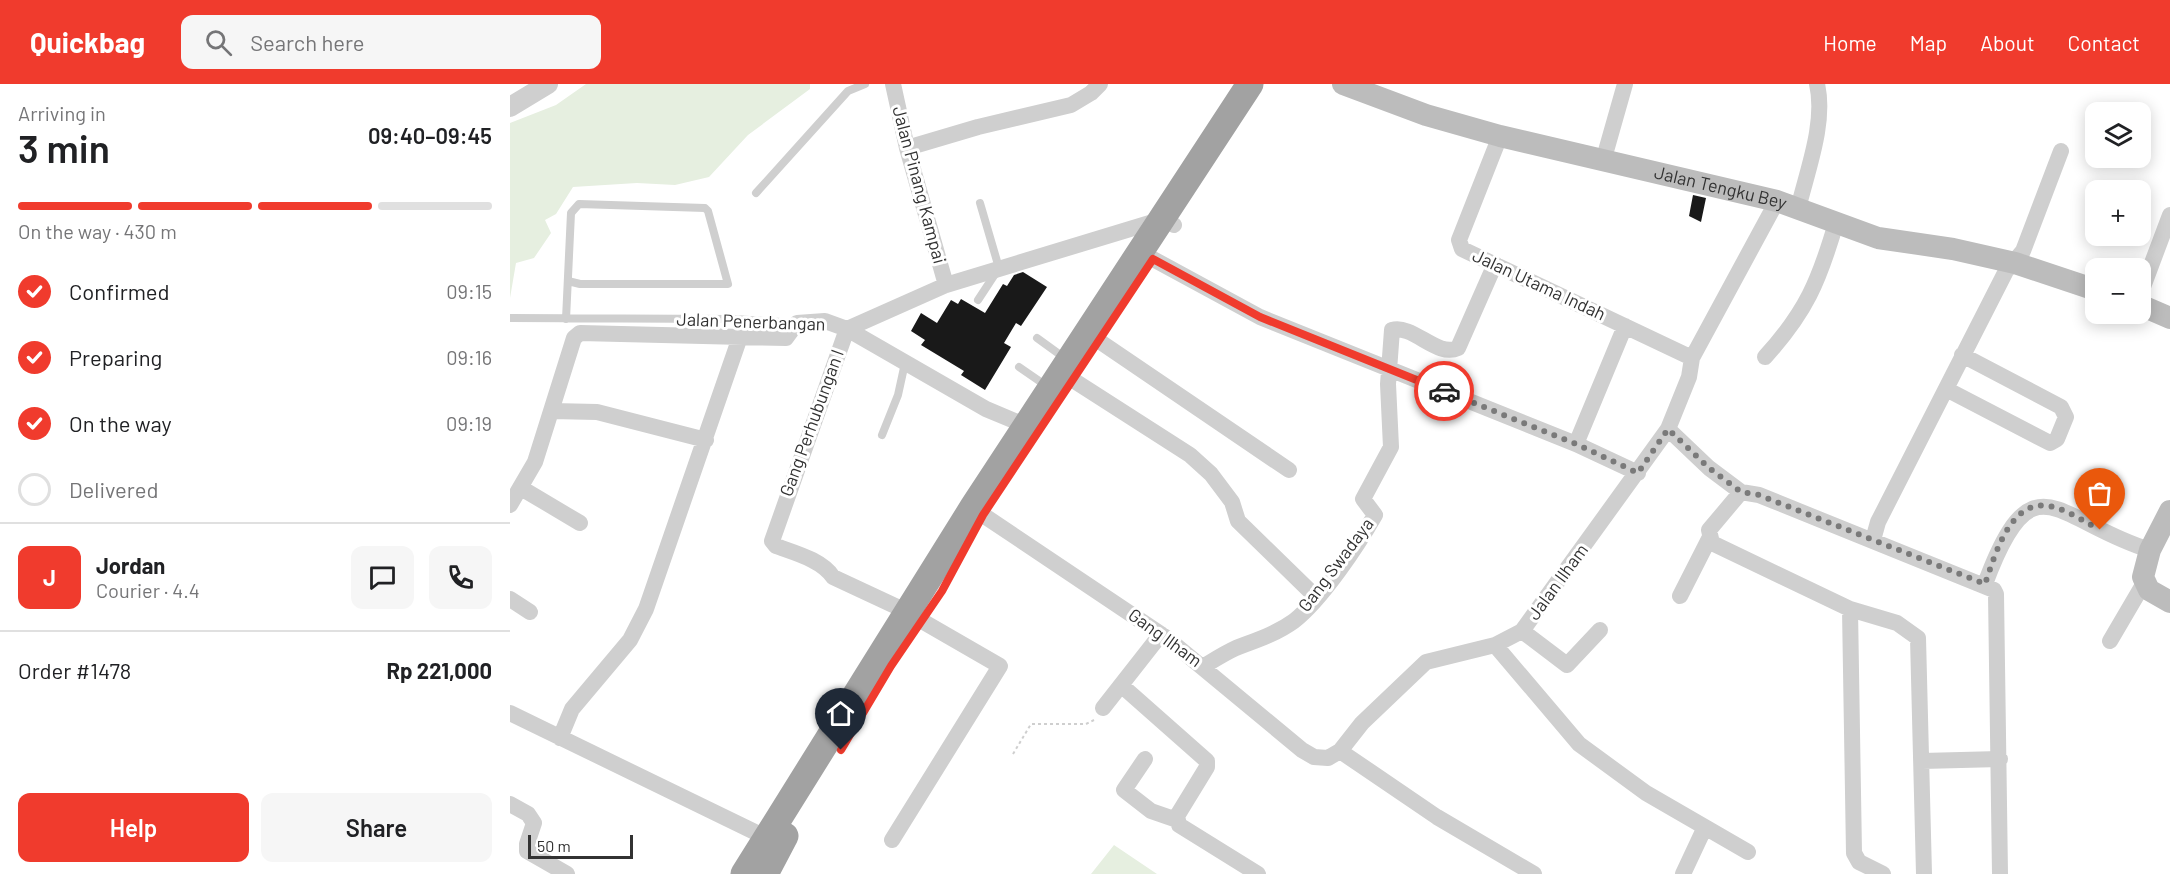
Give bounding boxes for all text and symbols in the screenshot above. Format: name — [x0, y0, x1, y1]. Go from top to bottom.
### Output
search box — [181, 15, 601, 69]
text: Quickbag — [30, 25, 145, 59]
icon: search — [202, 26, 235, 59]
text: Search here — [250, 29, 365, 55]
text: Home — [1823, 30, 1877, 55]
text: Map — [1910, 30, 1947, 55]
text: About — [1980, 30, 2035, 55]
text: Contact — [2068, 30, 2140, 55]
text: Arriving in — [18, 101, 106, 125]
map controls — [2085, 102, 2151, 324]
button: layers — [2085, 102, 2151, 168]
street label: Jalan Pinang Kampai — [888, 104, 952, 266]
text: 09:40–09:45 — [368, 122, 492, 148]
text: 3 min — [18, 124, 110, 171]
street label: Jalan Tengku Bey — [1652, 161, 1790, 214]
button: + — [2085, 180, 2151, 246]
text: On the way · 430 m — [18, 219, 177, 243]
street label: Jalan Utama Indah — [1469, 244, 1609, 325]
button: − — [2085, 258, 2151, 324]
icon: check — [18, 275, 51, 308]
text: Confirmed — [69, 278, 169, 304]
text: 09:15 — [446, 279, 492, 303]
street label: Jalan Penerbangan — [676, 307, 826, 335]
icon: check — [18, 341, 51, 374]
text: Preparing — [69, 344, 162, 370]
text: 09:16 — [446, 345, 492, 369]
street label: Gang Perhubungan I — [774, 346, 848, 499]
courier — [1414, 361, 1474, 421]
icon: car — [1428, 375, 1461, 408]
icon: check — [18, 407, 51, 440]
text: On the way — [69, 410, 172, 436]
text: 09:19 — [446, 411, 492, 435]
pin — [2074, 468, 2125, 530]
text: Delivered — [69, 476, 158, 502]
icon: bag — [2083, 477, 2116, 510]
street label: Gang Swadaya — [1293, 513, 1378, 616]
street label: Jalan Ilham — [1522, 539, 1592, 624]
button: chat — [351, 546, 414, 609]
button: phone — [429, 546, 492, 609]
text: Jordan — [96, 552, 165, 578]
text: J — [43, 564, 56, 590]
text: Courier · 4.4 — [96, 578, 200, 602]
street label: Gang Ilham — [1124, 603, 1207, 671]
text: Order #1478 — [18, 657, 131, 683]
text: Rp 221,000 — [386, 657, 492, 683]
pin — [815, 688, 866, 750]
icon: home — [824, 697, 857, 730]
button: Help — [18, 793, 249, 862]
button: Share — [261, 793, 492, 862]
scale bar — [528, 832, 633, 860]
text: 50 m — [537, 836, 571, 855]

